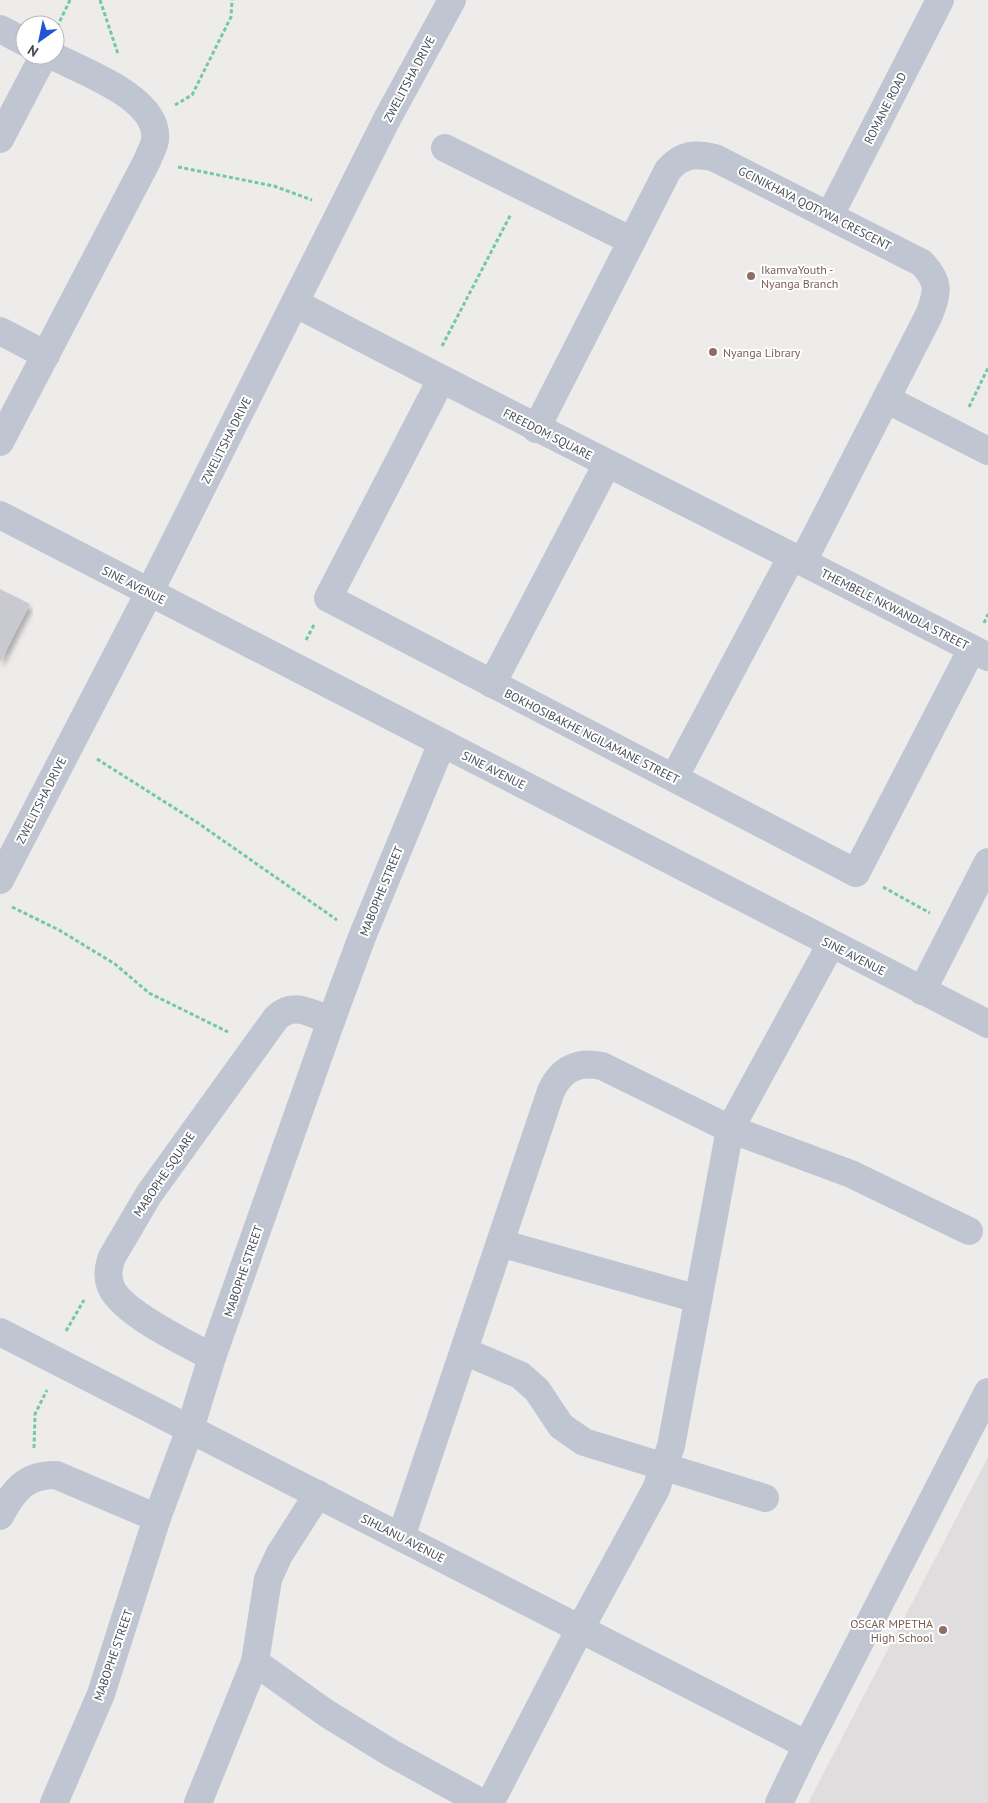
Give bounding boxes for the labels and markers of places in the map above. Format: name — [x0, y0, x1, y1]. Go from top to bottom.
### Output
place label: IkamvaYouth - Nyanga Branch — [761, 262, 838, 291]
marker: IkamvaYouth - Nyanga Branch — [745, 270, 757, 282]
place label: Nyanga Library — [723, 345, 801, 360]
marker: Nyanga Library — [707, 346, 719, 358]
place label: OSCAR MPETHA High School — [850, 1616, 933, 1645]
marker: OSCAR MPETHA High School — [937, 1624, 949, 1636]

